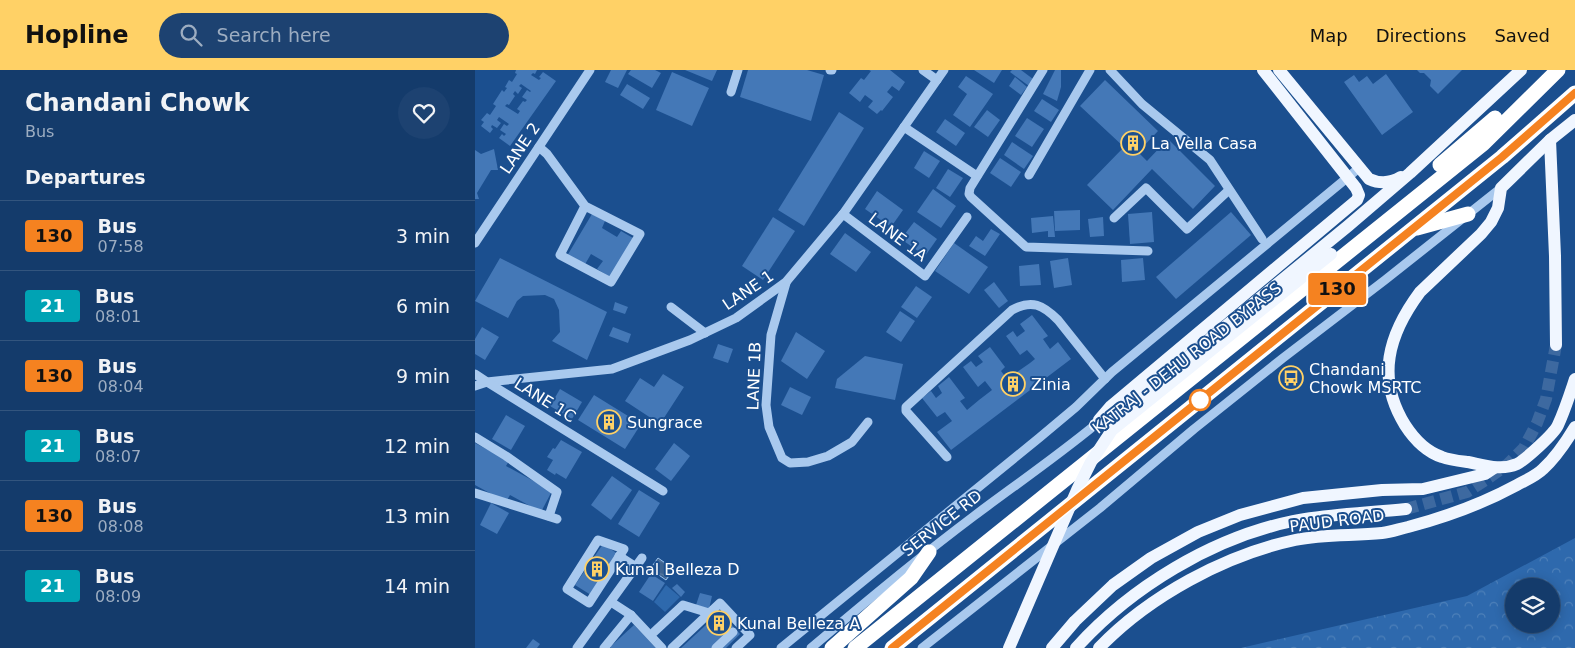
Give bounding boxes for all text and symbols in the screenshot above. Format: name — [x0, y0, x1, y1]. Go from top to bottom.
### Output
search box — [159, 13, 509, 58]
text: Hopline — [25, 21, 129, 49]
icon: search — [177, 21, 205, 49]
text: Search here — [217, 24, 331, 46]
text: Map — [1310, 25, 1348, 46]
text: Directions — [1376, 25, 1466, 46]
text: Saved — [1494, 25, 1550, 46]
button: heart — [398, 87, 450, 139]
text: Chandani Chowk — [25, 89, 249, 117]
street label: LANE 2 — [496, 119, 544, 177]
text: Bus — [25, 122, 54, 141]
building icon: La Vella Casa — [1120, 130, 1146, 156]
place label: La Vella Casa — [1151, 134, 1257, 153]
text: Departures — [25, 166, 146, 188]
street label: LANE 1A — [865, 209, 931, 265]
text: Bus — [98, 215, 137, 237]
text: 130 — [35, 225, 73, 246]
text: 3 min — [396, 225, 450, 247]
text: 07:58 — [98, 237, 144, 256]
street label: LANE 1 — [719, 266, 777, 314]
line badge: 130 — [1308, 273, 1366, 305]
street label: KATRAJ - DEHU ROAD BYPASS — [1089, 278, 1285, 438]
text: 130 — [1318, 278, 1356, 299]
text: Bus — [95, 285, 134, 307]
text: 21 — [40, 295, 65, 316]
text: 6 min — [396, 295, 450, 317]
text: 08:01 — [95, 307, 141, 326]
street label: LANE 1B — [743, 341, 765, 411]
text: Bus — [98, 355, 137, 377]
place label: Chandani Chowk MSRTC — [1309, 360, 1421, 397]
text: 130 — [35, 365, 73, 386]
text: 9 min — [396, 365, 450, 387]
bus stop icon: Chandani Chowk MSRTC — [1278, 365, 1304, 391]
building icon: Zinia — [1000, 371, 1026, 397]
street label: LANE 1C — [511, 374, 579, 426]
place label: Zinia — [1031, 375, 1071, 394]
text: 08:04 — [98, 377, 144, 396]
unlabelled marker — [1189, 389, 1211, 411]
building icon: Sungrace — [596, 409, 622, 435]
place label: Sungrace — [627, 413, 703, 432]
text: Bus — [95, 425, 134, 447]
text: 21 — [40, 435, 65, 456]
text: 12 min — [384, 435, 450, 457]
text: 08:07 — [95, 447, 141, 466]
street label: SERVICE RD — [898, 486, 986, 560]
text: Bus — [98, 495, 137, 517]
text: 130 — [35, 505, 73, 526]
text: 13 min — [384, 505, 450, 527]
street label: PAUD ROAD — [1289, 506, 1385, 536]
text: 08:08 — [98, 517, 144, 536]
building icon: Kunal Belleza D — [584, 556, 610, 582]
place label: Kunal Belleza D — [615, 560, 739, 579]
text: Bus — [95, 565, 134, 587]
text: 21 — [40, 575, 65, 596]
text: 14 min — [384, 575, 450, 597]
map controls — [1505, 578, 1560, 633]
button: layers — [1505, 578, 1560, 633]
text: 08:09 — [95, 587, 141, 606]
building icon: Kunal Belleza A — [706, 610, 732, 636]
place label: Kunal Belleza A — [737, 614, 860, 633]

